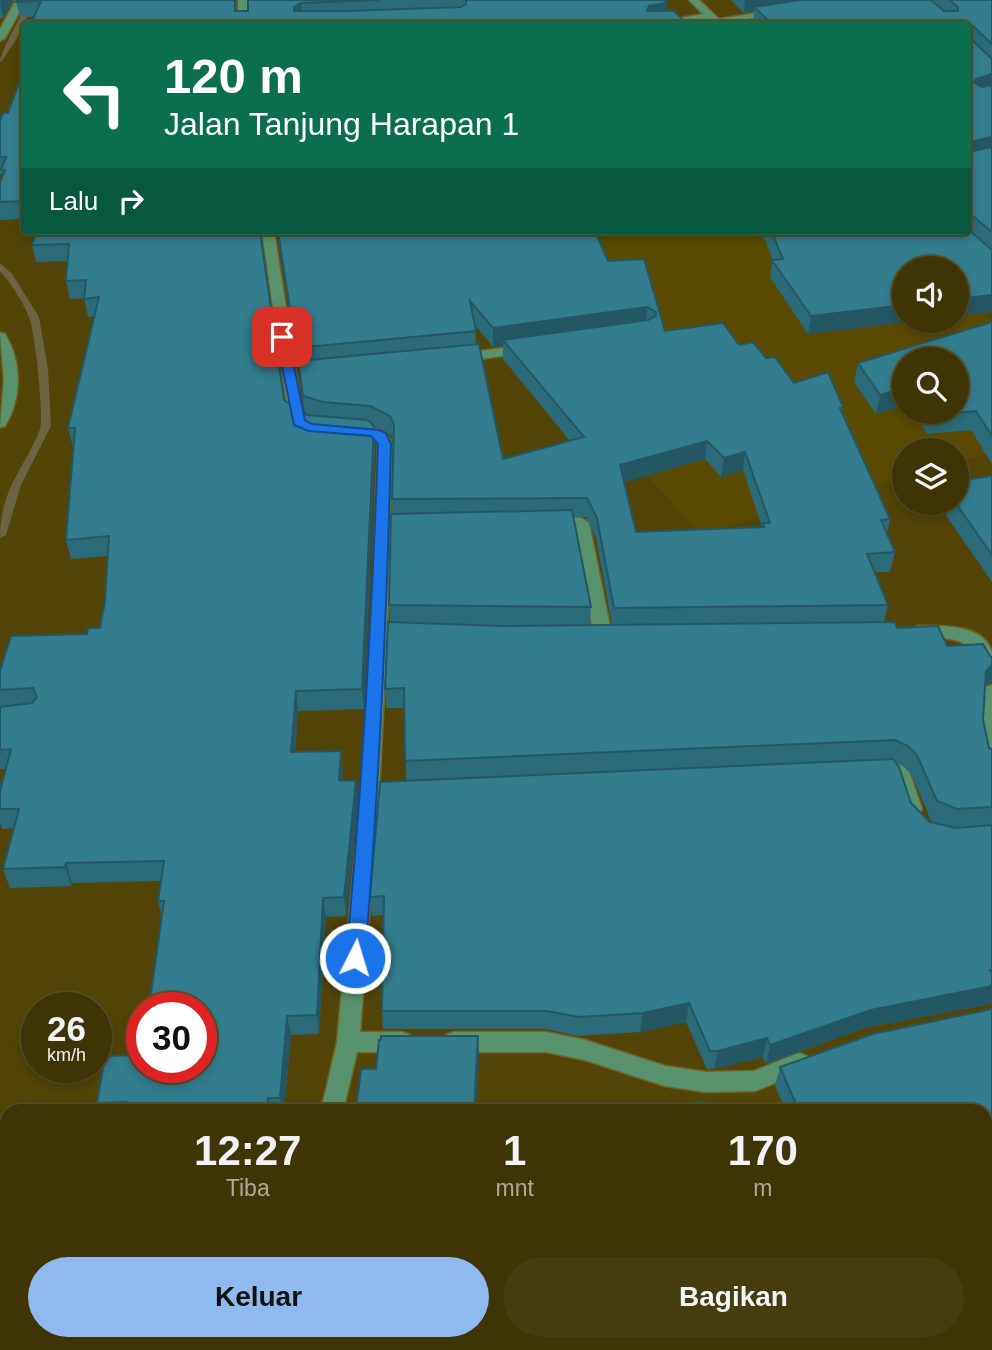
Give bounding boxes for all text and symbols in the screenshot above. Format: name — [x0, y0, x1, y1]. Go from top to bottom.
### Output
icon: left — [49, 49, 140, 140]
text: 120 m — [164, 49, 303, 103]
text: Jalan Tanjung Harapan 1 — [164, 106, 519, 142]
icon: right — [112, 182, 150, 220]
text: Lalu — [49, 186, 98, 216]
map controls — [892, 256, 969, 515]
button: sound — [892, 256, 969, 333]
pin — [252, 307, 312, 367]
icon: arrive — [263, 318, 301, 356]
button: search — [892, 347, 969, 424]
button: layers — [892, 438, 969, 515]
position arrow — [318, 921, 392, 995]
speed limit sign: 30 — [126, 992, 217, 1083]
text: 26 — [47, 1009, 86, 1048]
text: km/h — [47, 1045, 86, 1065]
text: 12:27 — [194, 1127, 301, 1174]
text: 1 — [503, 1127, 526, 1174]
text: 170 — [728, 1127, 798, 1174]
text: Tiba — [226, 1175, 270, 1201]
text: mnt — [495, 1175, 534, 1201]
text: m — [753, 1175, 772, 1201]
button: Keluar — [28, 1257, 489, 1337]
button: Bagikan — [503, 1257, 964, 1337]

